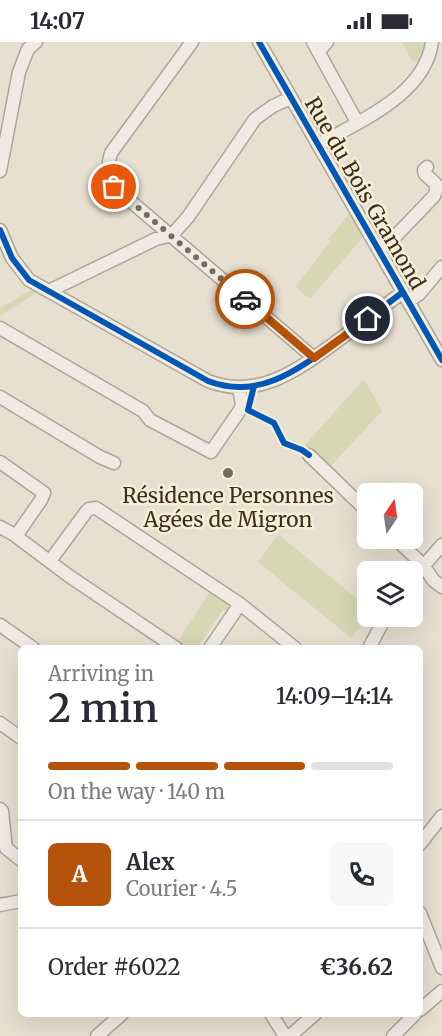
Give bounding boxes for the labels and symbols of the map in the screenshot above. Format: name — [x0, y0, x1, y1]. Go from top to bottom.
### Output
street label: Rue du Bois Gramond — [299, 92, 431, 294]
pin — [88, 161, 139, 212]
courier — [215, 269, 275, 329]
pin — [342, 293, 393, 344]
marker: Résidence Personnes Agées de Migron — [221, 466, 235, 480]
place label: Résidence Personnes Agées de Migron — [122, 482, 334, 533]
north arrow — [357, 483, 423, 549]

